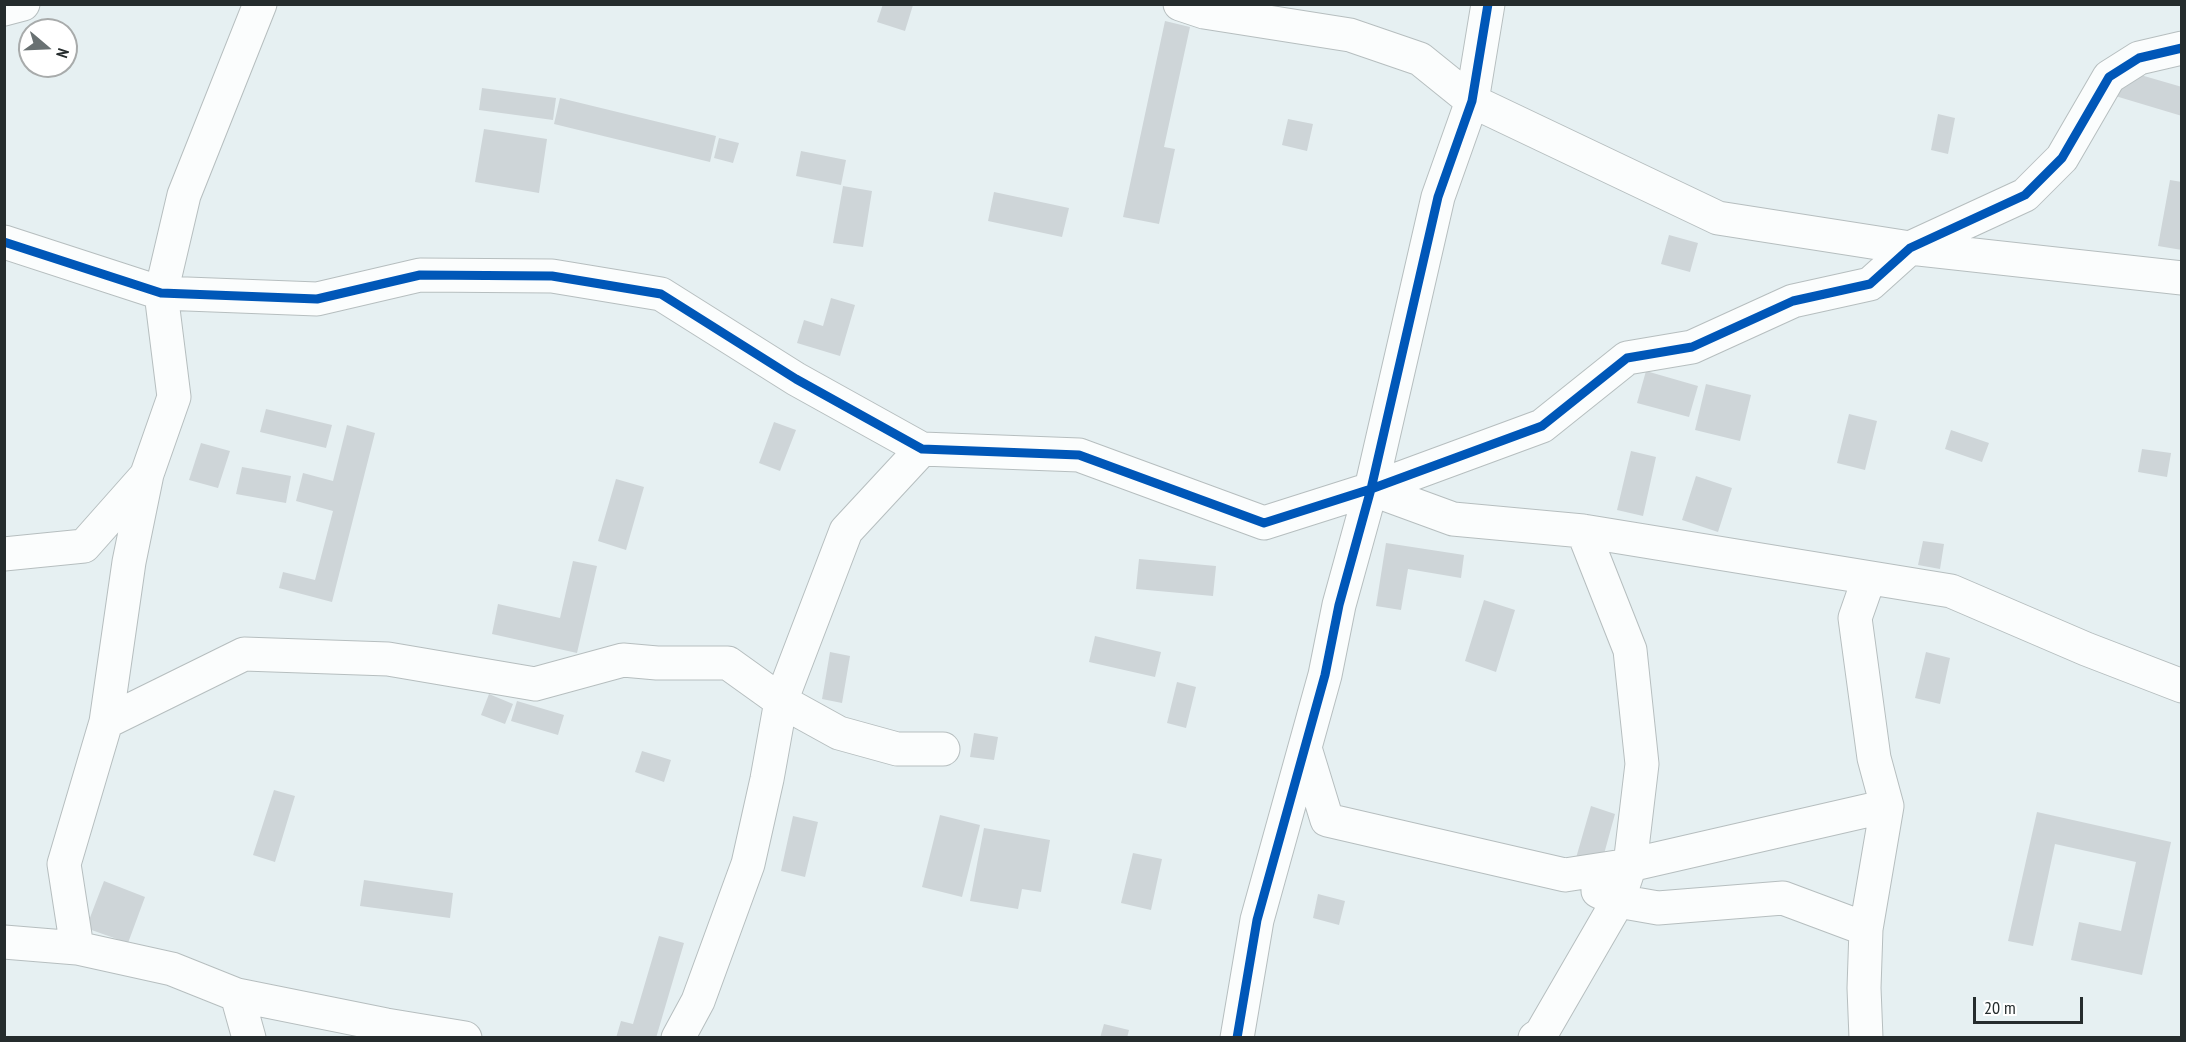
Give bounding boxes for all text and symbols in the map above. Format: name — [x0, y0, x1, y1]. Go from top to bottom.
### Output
north arrow — [18, 18, 78, 78]
text: N — [52, 46, 74, 61]
scale bar — [1976, 985, 2086, 1023]
text: 20 m — [1984, 996, 2016, 1019]

